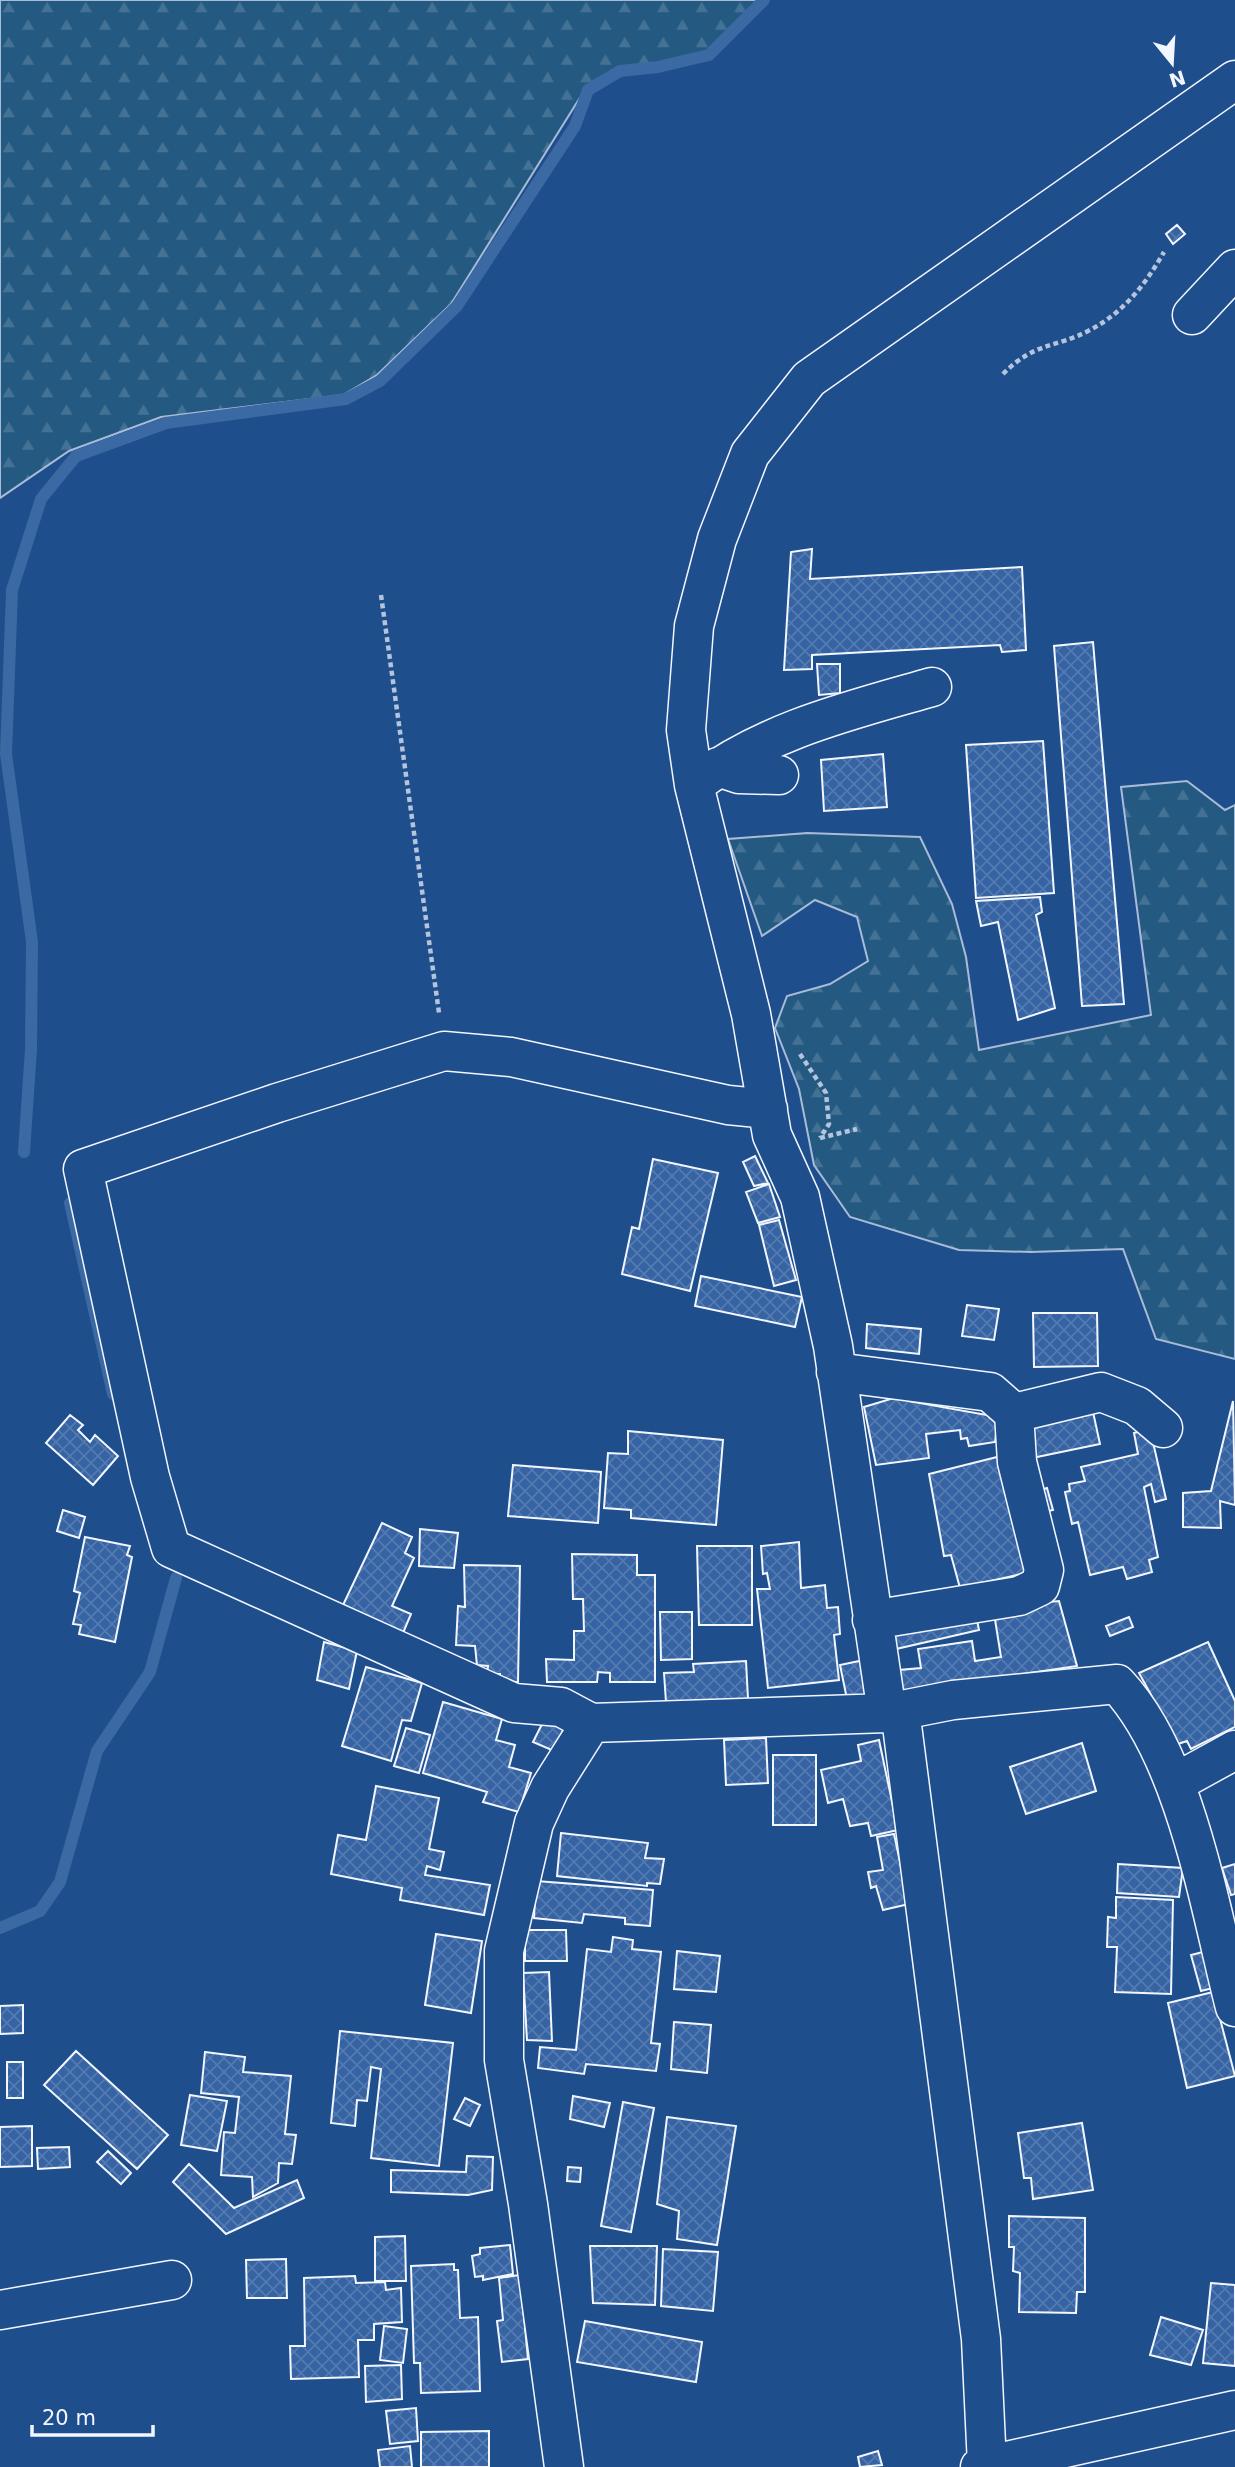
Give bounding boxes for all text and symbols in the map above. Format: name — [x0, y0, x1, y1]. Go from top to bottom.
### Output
north arrow — [1137, 28, 1207, 98]
text: N — [1166, 66, 1188, 92]
scale bar — [32, 2394, 152, 2438]
text: 20 m — [42, 2406, 96, 2430]

